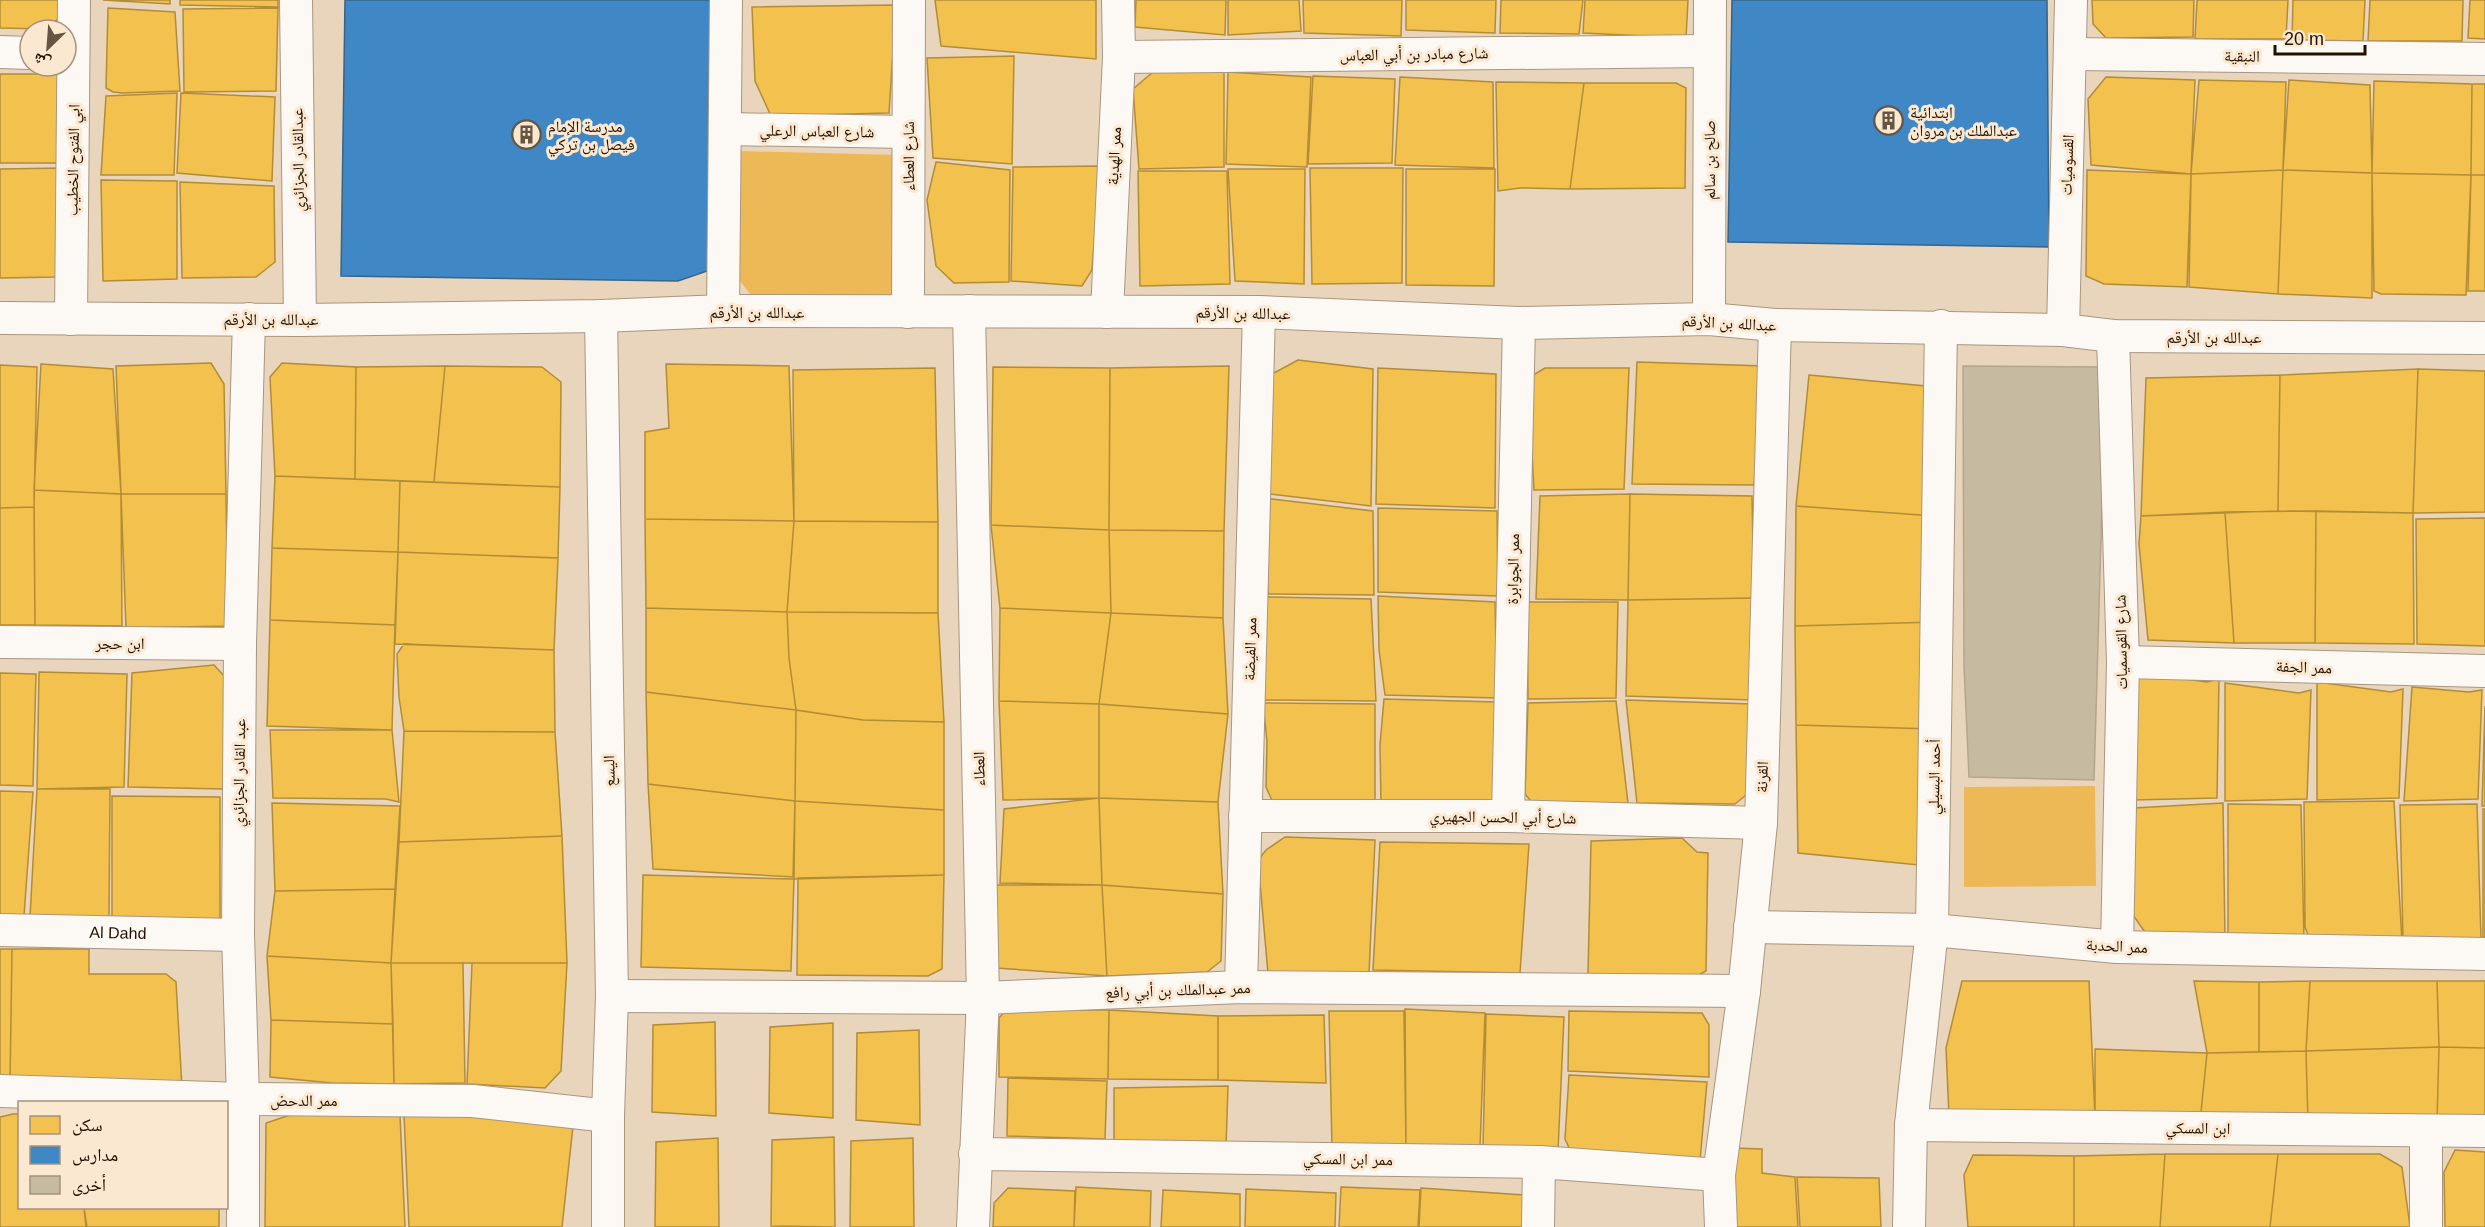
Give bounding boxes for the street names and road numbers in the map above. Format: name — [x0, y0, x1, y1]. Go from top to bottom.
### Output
street label: شارع مبادر بن أبي العباس — [1339, 43, 1489, 68]
street label: النبقية — [2224, 47, 2260, 65]
street label: ابي الفتوح الخطيب — [64, 104, 87, 216]
street label: عبدالقادر الجزائري — [289, 108, 311, 212]
street label: صالح بن سالم — [1701, 120, 1720, 200]
street label: شارع العطاء — [900, 121, 919, 191]
street label: شارع العباس الرعلي — [759, 122, 874, 145]
street label: ممر الهدية — [1104, 126, 1125, 186]
street label: القسوميات — [2057, 134, 2078, 196]
street label: عبدالله بن الأرقم — [710, 304, 804, 323]
street label: عبدالله بن الأرقم — [1195, 304, 1291, 324]
street label: عبدالله بن الأرقم — [224, 311, 318, 330]
street label: عبدالله بن الأرقم — [1681, 312, 1777, 336]
street label: عبدالله بن الأرقم — [2167, 329, 2261, 348]
street label: ممر الجوابرة — [1504, 533, 1523, 605]
street label: شارع القوسميات — [2112, 594, 2132, 690]
street label: ممر الفيضة — [1240, 617, 1261, 681]
street label: ابن حجر — [94, 635, 145, 654]
street label: ممر الجفة — [2276, 658, 2332, 677]
street label: عبد القادر الجزائري — [230, 719, 253, 827]
street label: أحمد البسيلي — [1924, 739, 1947, 815]
street label: العطاء — [970, 751, 988, 787]
street label: اليسع — [600, 755, 620, 787]
street label: القرنة — [1753, 761, 1772, 793]
street label: شارع أبي الحسن الجهيري — [1429, 806, 1577, 831]
street label: Al Dahd — [89, 923, 147, 942]
street label: ممر الحدبة — [2086, 936, 2148, 957]
street label: ممر عبدالملك بن أبي رافع — [1105, 978, 1251, 1005]
street label: ممر الدحض — [270, 1092, 338, 1111]
street label: ابن المسكي — [2165, 1119, 2231, 1141]
street label: ممر ابن المسكي — [1303, 1150, 1393, 1172]

